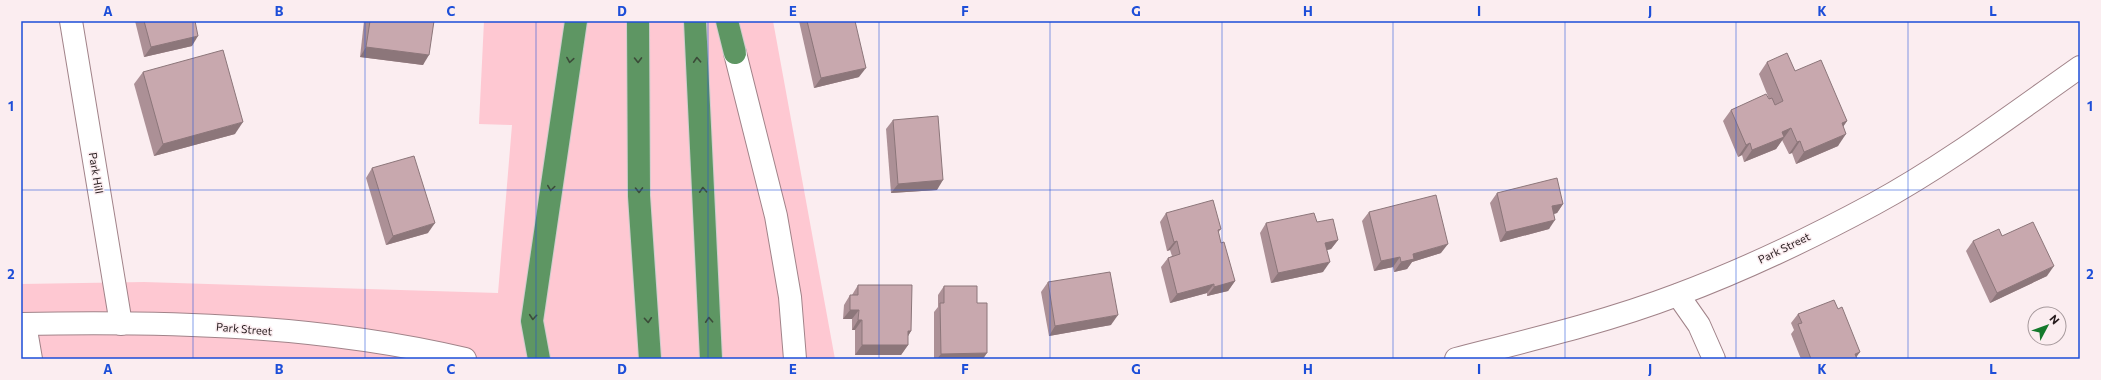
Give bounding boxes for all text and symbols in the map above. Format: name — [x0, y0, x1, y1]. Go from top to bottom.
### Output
text: A — [103, 3, 113, 19]
text: B — [275, 3, 284, 19]
text: C — [447, 3, 456, 19]
text: D — [617, 3, 627, 19]
text: E — [789, 3, 797, 19]
text: F — [961, 3, 969, 19]
text: G — [1131, 3, 1141, 19]
text: H — [1303, 3, 1313, 19]
text: I — [1477, 3, 1481, 19]
text: J — [1648, 3, 1652, 19]
text: K — [1817, 3, 1827, 19]
text: L — [1989, 3, 1997, 19]
one-way arrow — [566, 56, 575, 63]
one-way arrow — [634, 57, 642, 63]
one-way arrow — [693, 57, 702, 63]
text: 1 — [8, 98, 14, 114]
text: 1 — [2087, 98, 2093, 114]
street label: Park Hill — [87, 151, 106, 195]
one-way arrow — [547, 185, 556, 191]
one-way arrow — [635, 187, 643, 193]
one-way arrow — [699, 187, 708, 193]
street label: Park Street — [1756, 229, 1812, 266]
text: 2 — [7, 266, 15, 282]
text: 2 — [2086, 266, 2094, 282]
north arrow — [2027, 306, 2067, 346]
text: N — [2047, 312, 2063, 326]
one-way arrow — [529, 314, 538, 320]
one-way arrow — [643, 317, 652, 323]
one-way arrow — [705, 317, 714, 323]
street label: Park Street — [215, 320, 273, 337]
text: A — [103, 361, 113, 377]
text: B — [275, 361, 284, 377]
text: C — [447, 361, 456, 377]
text: D — [617, 361, 627, 377]
text: E — [789, 361, 797, 377]
text: F — [961, 361, 969, 377]
text: G — [1131, 361, 1141, 377]
text: H — [1303, 361, 1313, 377]
text: I — [1477, 361, 1481, 377]
text: J — [1648, 361, 1652, 377]
text: K — [1817, 361, 1827, 377]
text: L — [1989, 361, 1997, 377]

